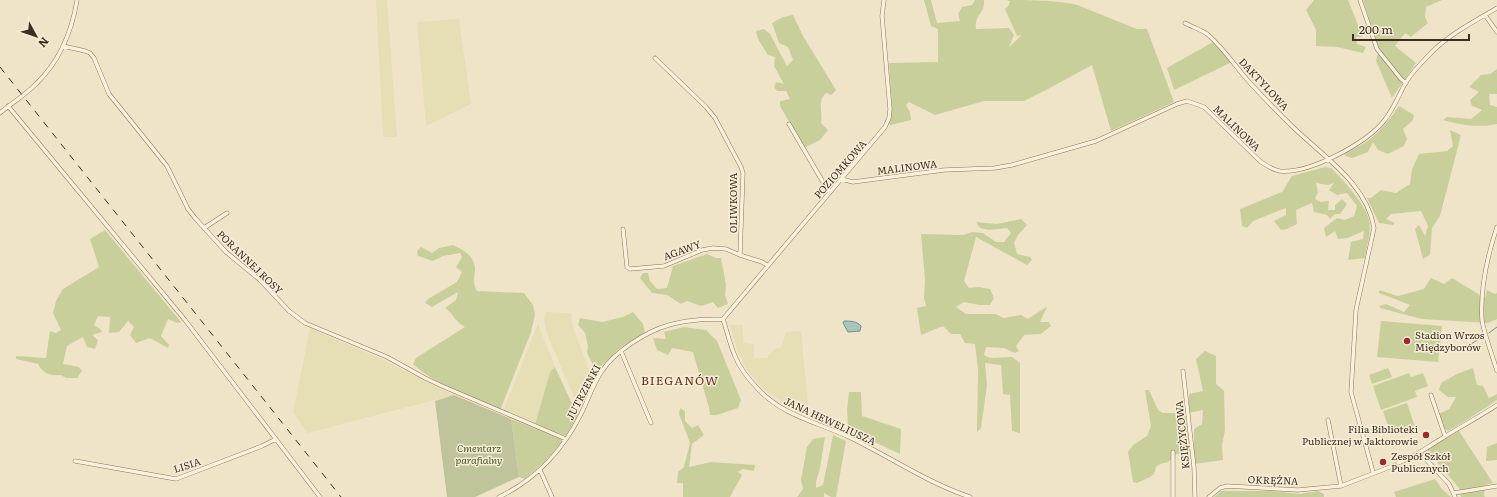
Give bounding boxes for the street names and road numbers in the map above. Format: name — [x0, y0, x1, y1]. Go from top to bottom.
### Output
street label: DAKTYLOWA — [1236, 54, 1293, 114]
street label: MALINOWA — [1210, 101, 1265, 155]
street label: POZIOMKOWA — [810, 136, 870, 201]
street label: MALINOWA — [876, 155, 939, 178]
street label: OLIWKOWA — [725, 172, 740, 233]
street label: PORANNEJ ROSY — [214, 226, 287, 297]
street label: AGAWY — [661, 236, 703, 263]
street label: JUTRZENKI — [562, 361, 604, 422]
street label: JANA HEWELIUSZA — [782, 393, 879, 449]
street label: KSIĘŻYCOWA — [1170, 399, 1193, 470]
street label: LISIA — [171, 453, 203, 476]
street label: OKRĘŻNA — [1248, 471, 1299, 488]

